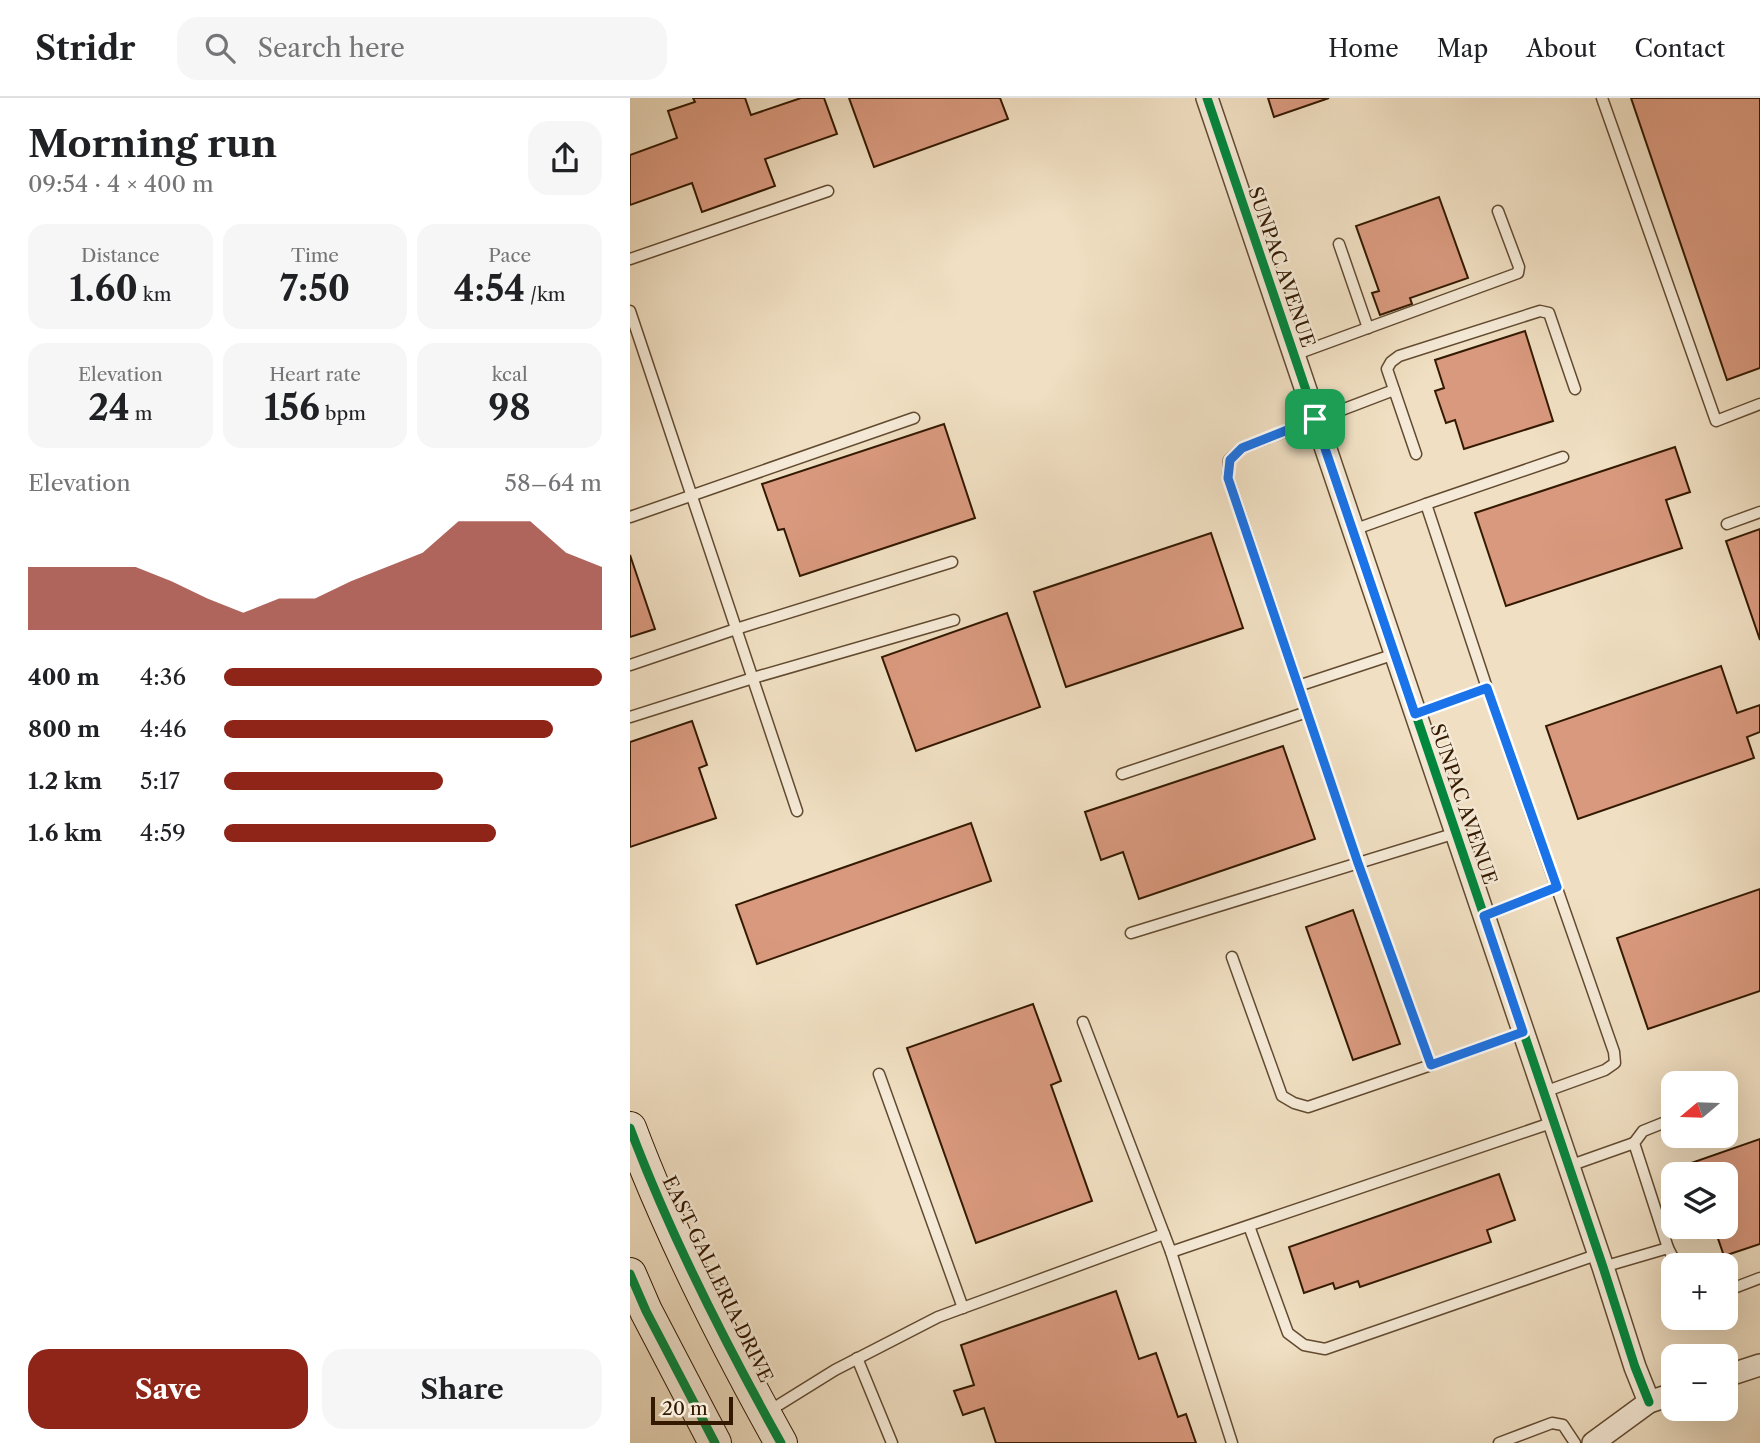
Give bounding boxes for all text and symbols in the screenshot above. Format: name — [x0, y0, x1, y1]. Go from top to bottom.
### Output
search box — [177, 17, 667, 80]
text: Stridr — [35, 28, 135, 69]
icon: search — [201, 29, 239, 67]
text: Search here — [257, 32, 405, 64]
text: Home — [1328, 34, 1399, 63]
text: Map — [1437, 34, 1488, 63]
text: About — [1526, 34, 1597, 63]
text: Contact — [1635, 34, 1725, 63]
text: Morning run — [28, 120, 277, 167]
button: share — [528, 121, 602, 195]
text: 09:54 · 4 × 400 m — [28, 170, 214, 198]
street label: SUNPAC AVENUE — [1243, 184, 1320, 351]
text: Distance — [81, 244, 160, 267]
text: Time — [291, 244, 339, 267]
text: Pace — [488, 244, 531, 267]
text: 1.60 — [69, 267, 138, 310]
text: 7:50 — [280, 267, 350, 310]
text: 4:54 — [454, 267, 525, 310]
text: km — [138, 283, 172, 306]
text: /km — [525, 283, 566, 306]
text: Elevation — [78, 363, 163, 386]
text: Heart rate — [269, 363, 361, 386]
text: kcal — [492, 363, 528, 386]
text: 24 — [88, 386, 130, 429]
text: 156 — [264, 386, 320, 429]
text: 98 — [488, 386, 531, 429]
pin — [1285, 389, 1345, 449]
icon: arrive — [1296, 400, 1334, 438]
text: m — [130, 402, 152, 425]
text: bpm — [320, 402, 366, 425]
text: Elevation — [28, 469, 131, 497]
text: 58–64 m — [504, 469, 602, 497]
text: 400 m — [28, 663, 100, 691]
text: 4:36 — [140, 663, 186, 691]
text: 800 m — [28, 715, 100, 743]
text: 4:46 — [140, 715, 187, 743]
street label: SUNPAC AVENUE — [1425, 721, 1502, 888]
text: 1.2 km — [28, 767, 102, 795]
text: 5:17 — [140, 767, 180, 795]
text: 1.6 km — [28, 819, 102, 847]
text: 4:59 — [140, 819, 186, 847]
north arrow — [1661, 1071, 1738, 1148]
map controls — [1661, 1071, 1738, 1421]
button: layers — [1661, 1162, 1738, 1239]
street label: EAST GALLERIA DRIVE — [657, 1172, 778, 1386]
button: + — [1661, 1253, 1738, 1330]
button: − — [1661, 1344, 1738, 1421]
button: Save — [28, 1349, 308, 1429]
button: Share — [322, 1349, 602, 1429]
scale bar — [651, 1394, 733, 1426]
text: 20 m — [662, 1397, 708, 1420]

